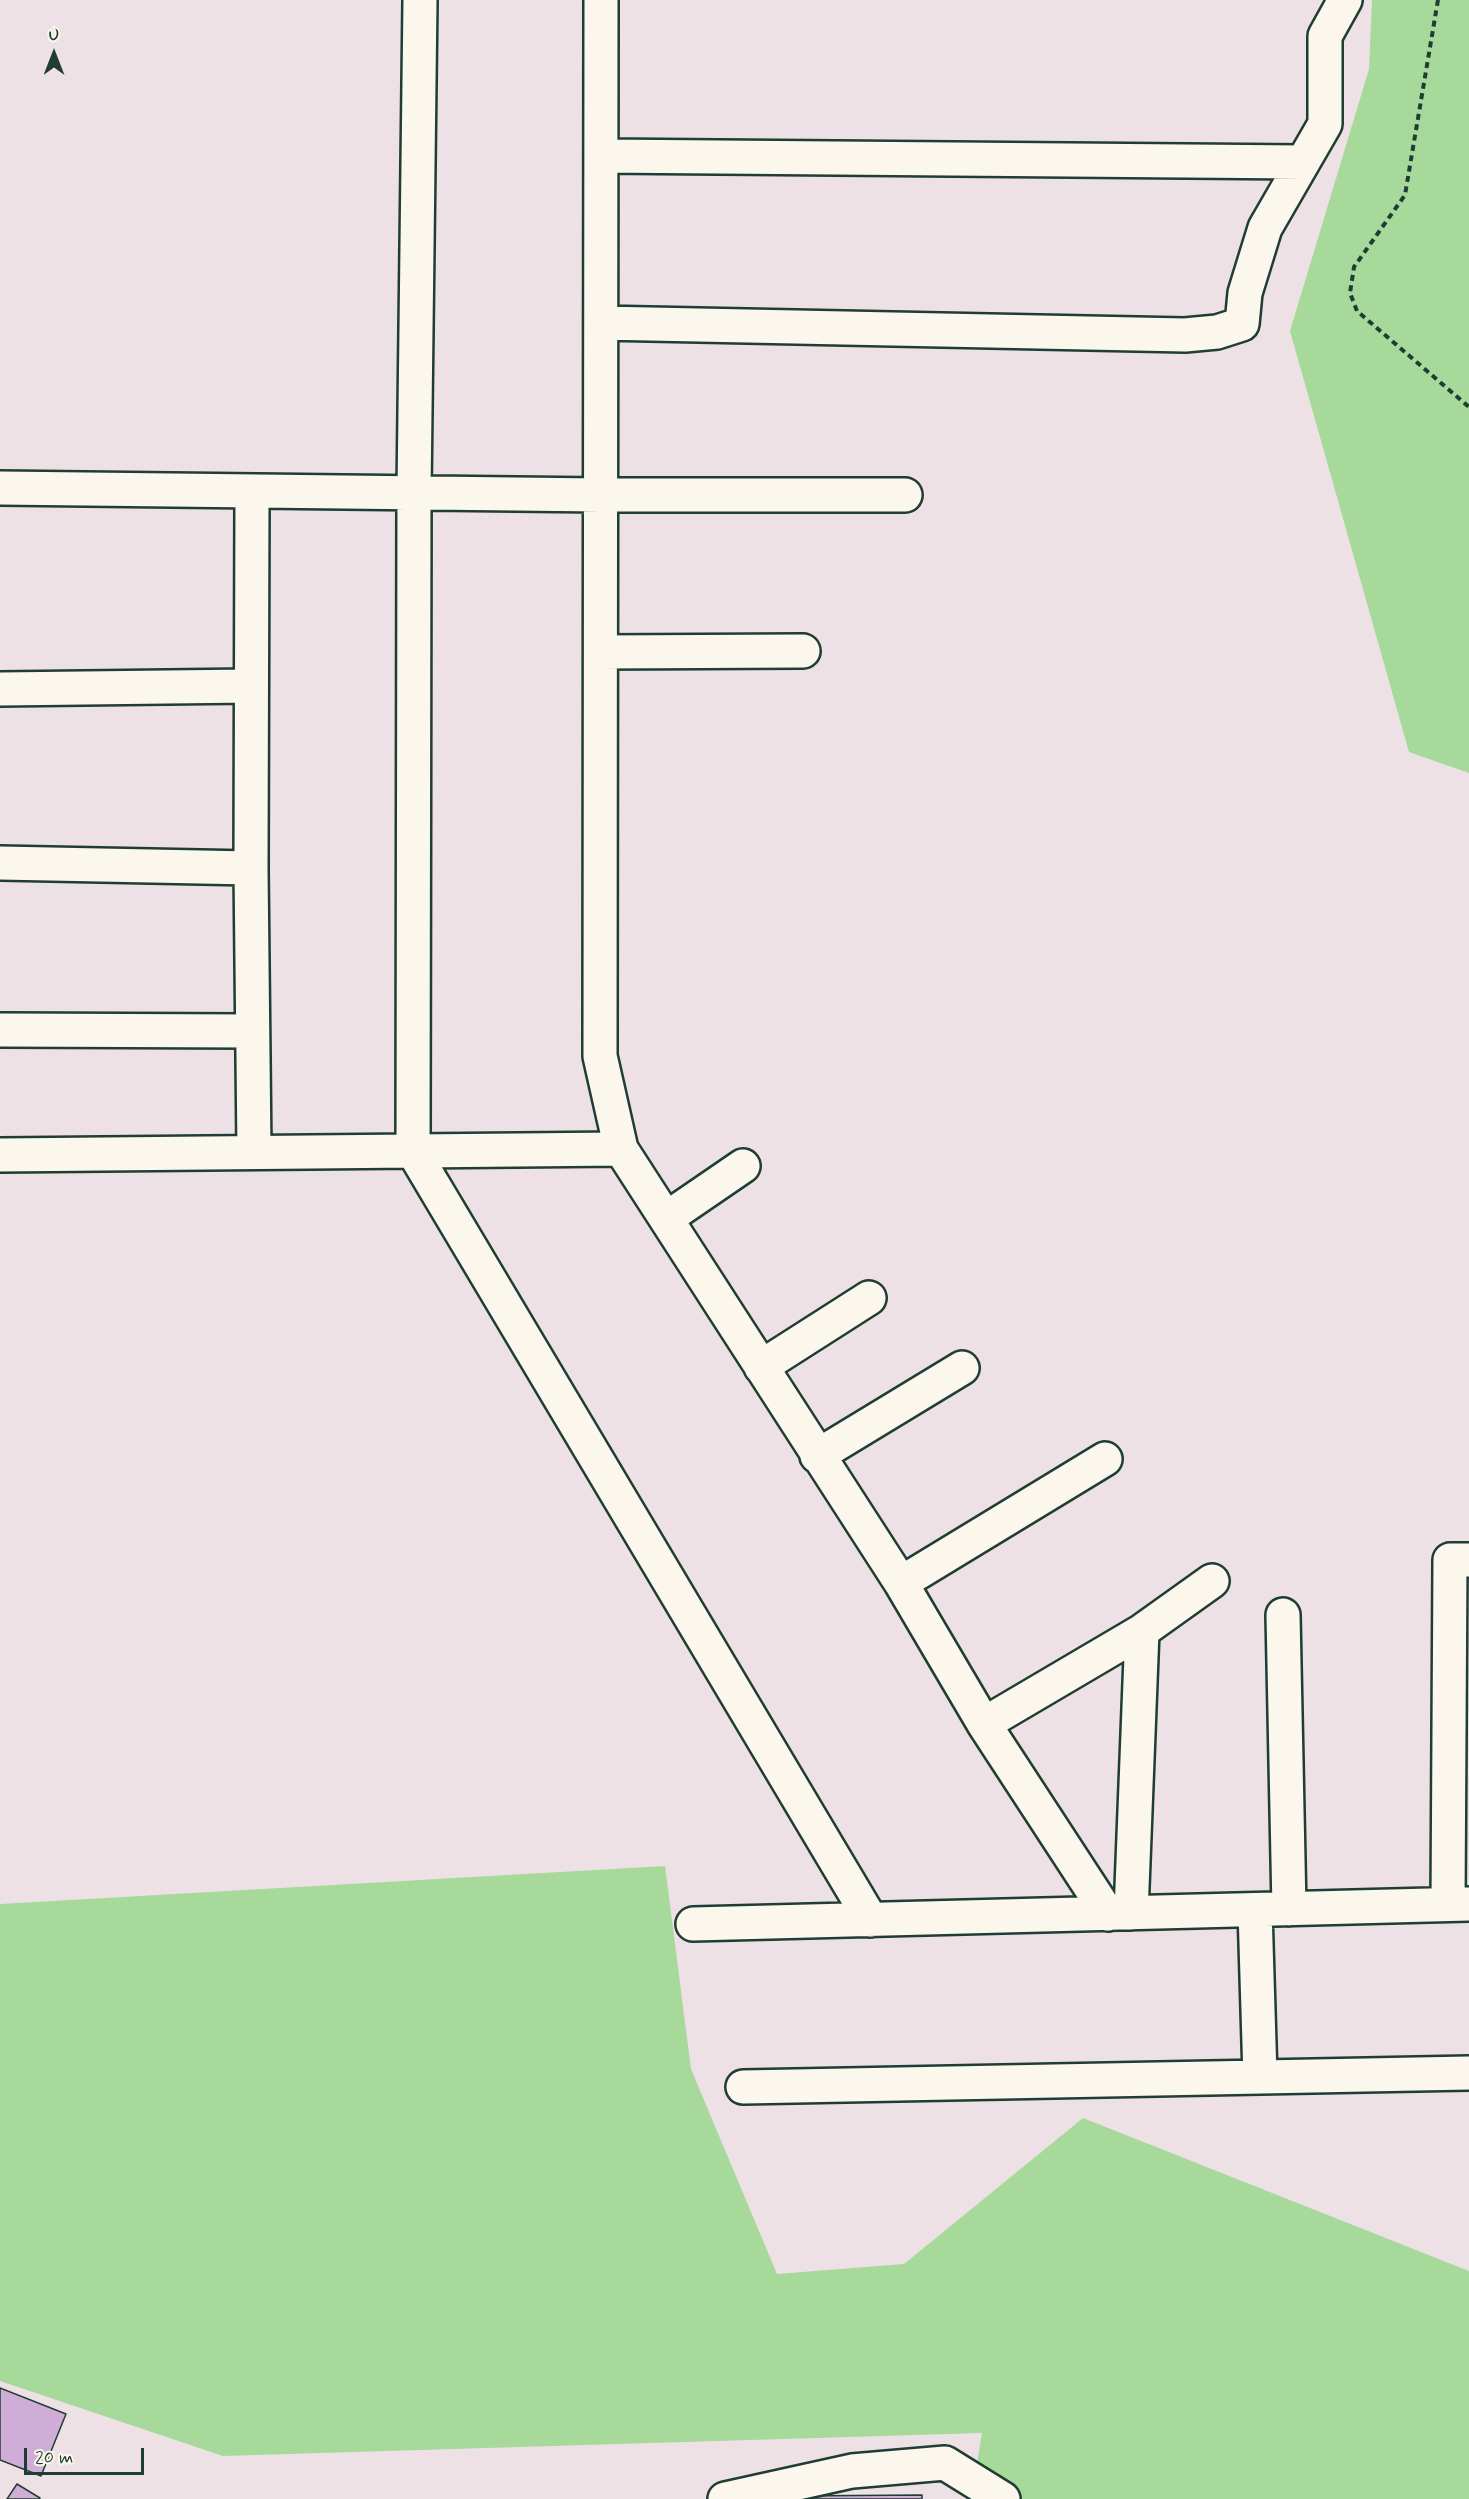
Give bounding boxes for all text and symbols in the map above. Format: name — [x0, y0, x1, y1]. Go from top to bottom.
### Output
north arrow — [24, 24, 84, 84]
text: U — [49, 25, 59, 46]
scale bar — [27, 2436, 147, 2474]
text: 20 m — [35, 2446, 73, 2470]

